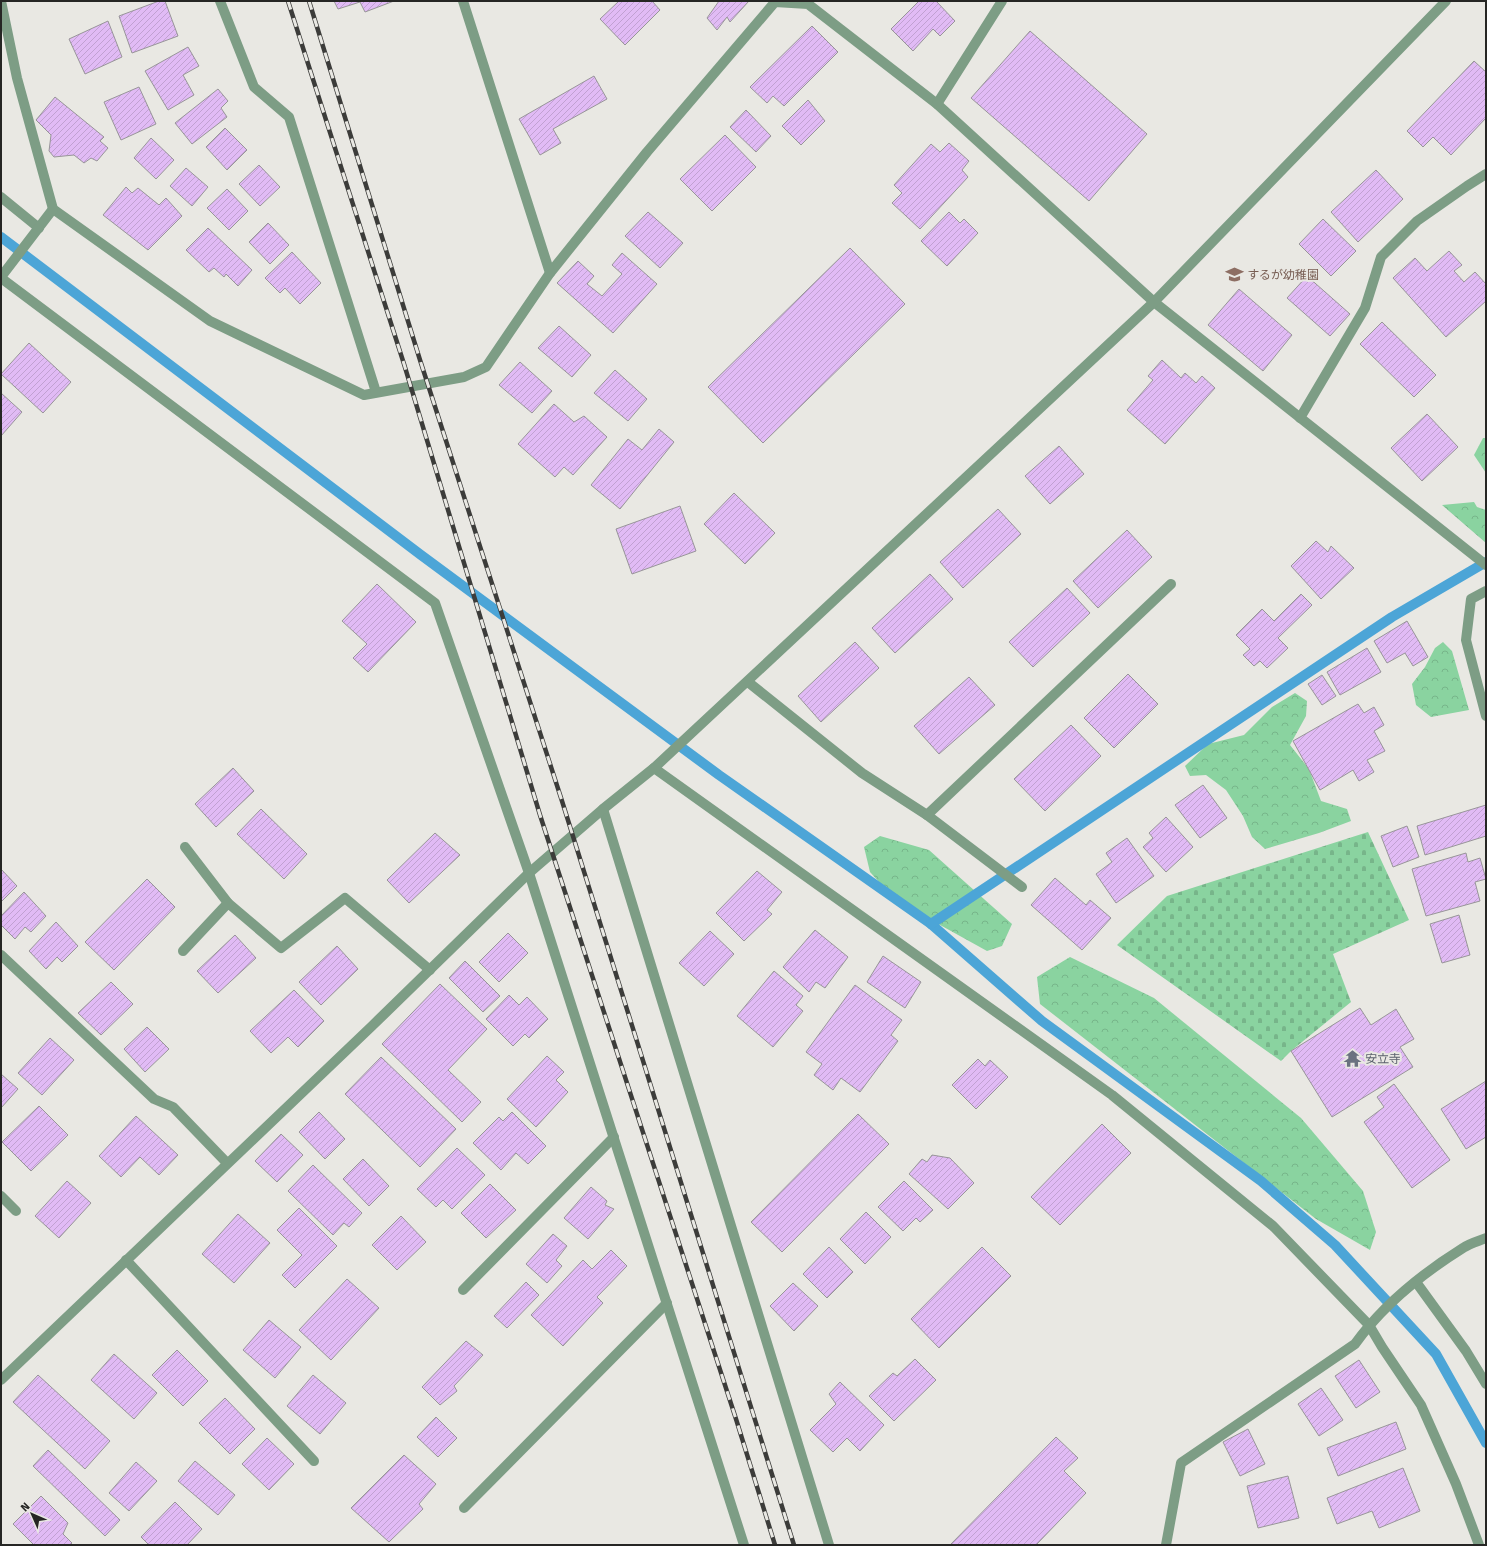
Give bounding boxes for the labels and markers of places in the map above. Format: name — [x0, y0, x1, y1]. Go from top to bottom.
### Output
school or university icon: するが幼稚園 — [1224, 265, 1244, 285]
place label: するが幼稚園 — [1247, 268, 1319, 282]
temple icon: 安立寺 — [1342, 1049, 1362, 1069]
place label: 安立寺 — [1365, 1052, 1401, 1066]

